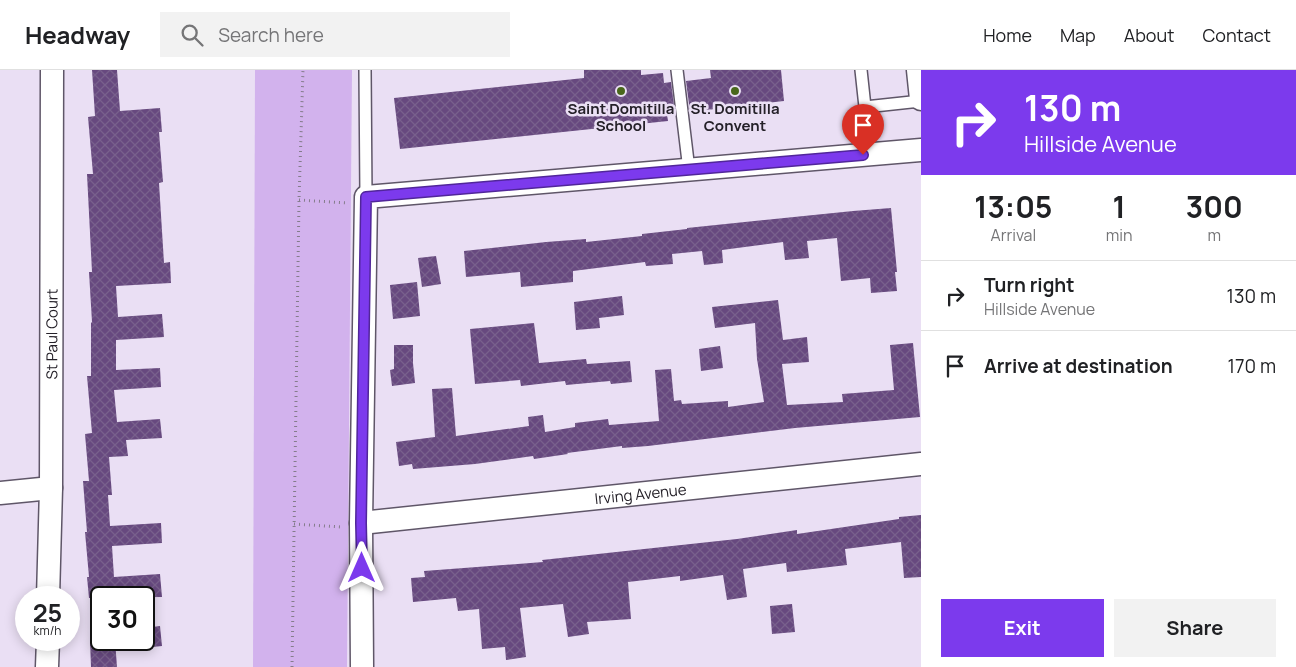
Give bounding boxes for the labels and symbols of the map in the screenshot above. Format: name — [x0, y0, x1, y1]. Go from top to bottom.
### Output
marker: Saint Domitilla School — [615, 85, 627, 97]
marker: St. Domitilla Convent — [729, 85, 741, 97]
place label: Saint Domitilla School — [568, 98, 674, 136]
place label: St. Domitilla Convent — [690, 98, 780, 136]
pin — [842, 104, 884, 155]
street label: St Paul Court — [41, 289, 62, 379]
street label: Irving Avenue — [593, 478, 688, 509]
position arrow — [335, 541, 387, 593]
speed limit sign: 30 — [90, 586, 155, 651]

